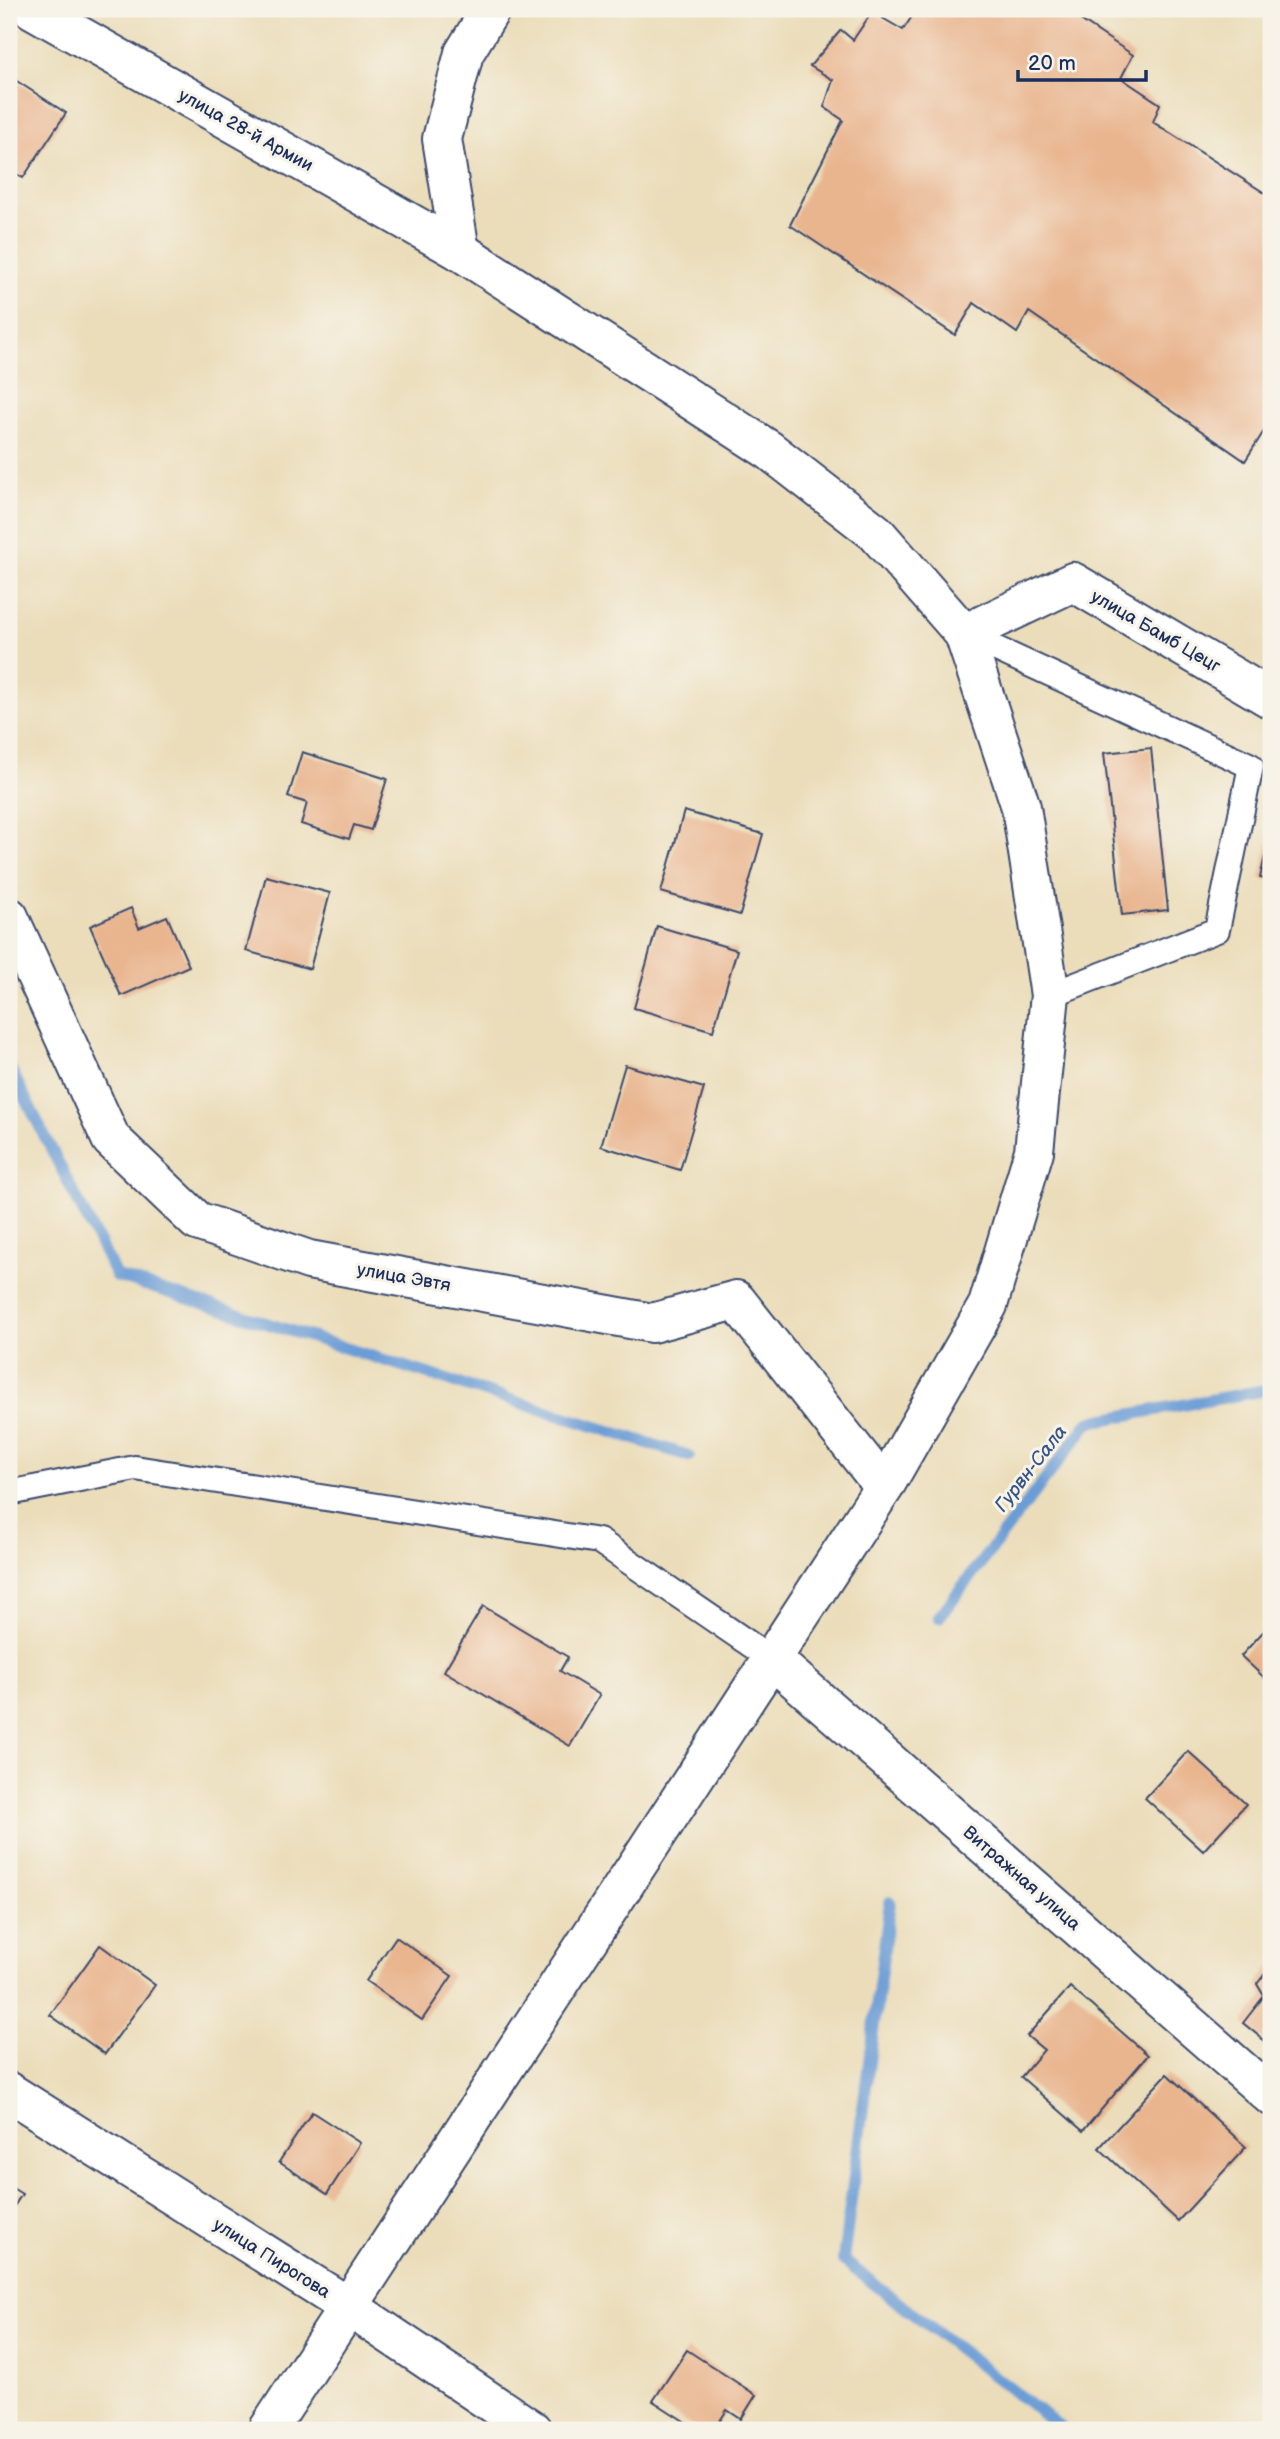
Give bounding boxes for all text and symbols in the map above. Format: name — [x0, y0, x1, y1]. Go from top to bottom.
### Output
scale bar — [1018, 38, 1145, 82]
text: 20 m — [1028, 51, 1076, 76]
street label: улица 28-й Армии — [175, 85, 317, 176]
street label: улица Бамб Цецг — [1087, 586, 1224, 677]
street label: улица Эвтя — [355, 1259, 452, 1296]
water label: Гурвн-Сала — [990, 1421, 1072, 1517]
street label: Витражная улица — [959, 1822, 1085, 1935]
street label: улица Пирогова — [209, 2214, 334, 2303]

